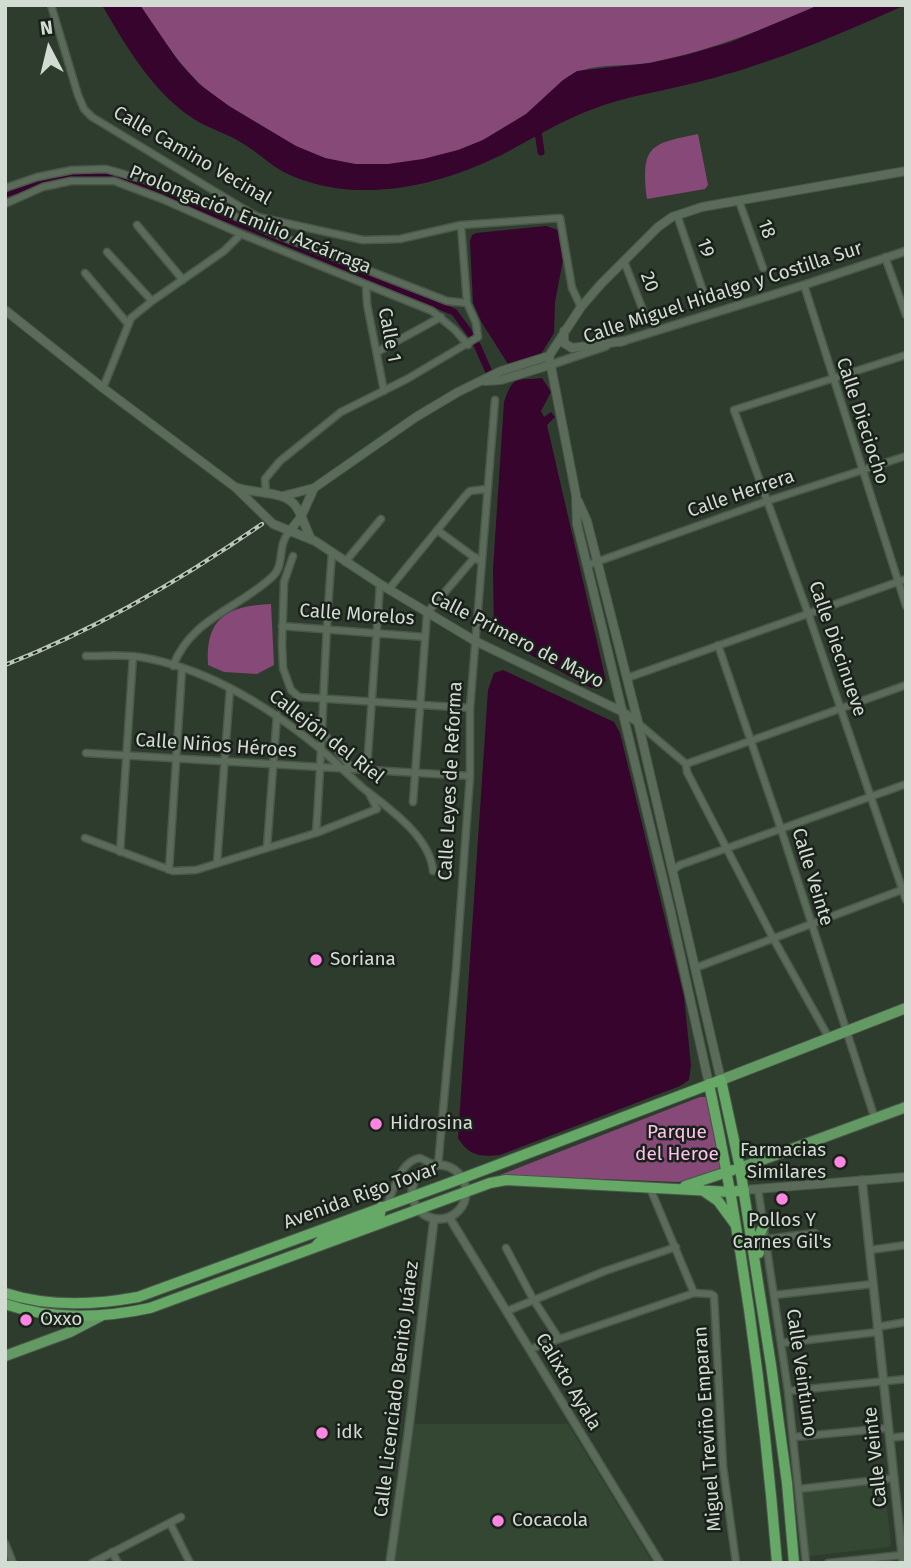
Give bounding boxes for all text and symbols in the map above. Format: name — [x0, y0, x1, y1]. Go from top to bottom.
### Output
north arrow — [14, 14, 84, 84]
text: N — [39, 15, 54, 40]
street label: Calle Camino Vecinal — [109, 102, 275, 210]
street label: Prolongación Emilio Azcárraga — [126, 161, 374, 279]
street label: 18 — [752, 216, 780, 242]
street label: 19 — [691, 236, 719, 260]
street label: Calle Miguel Hidalgo y Costilla Sur — [581, 237, 865, 349]
street label: 20 — [635, 269, 663, 295]
street label: Calle 1 — [373, 306, 405, 364]
street label: Calle Dieciocho — [831, 355, 893, 487]
street label: Calle Herrera — [684, 465, 798, 523]
street label: Calle Diecinueve — [803, 578, 871, 720]
street label: Calle Primero de Mayo — [426, 586, 608, 694]
street label: Calle Morelos — [299, 600, 415, 630]
street label: Calle Leyes de Reforma — [434, 681, 468, 881]
street label: Callejón del Riel — [264, 685, 388, 789]
street label: Calle Niños Héroes — [134, 729, 298, 763]
street label: Calle Veinte — [786, 825, 838, 929]
place label: Soriana — [330, 949, 396, 971]
marker: Soriana — [308, 952, 324, 968]
place label: Hidrosina — [390, 1113, 473, 1135]
marker: Hidrosina — [368, 1116, 384, 1132]
park label: Parque del Heroe — [635, 1122, 719, 1166]
place label: Farmacias Similares — [740, 1140, 826, 1184]
marker: Farmacias Similares — [832, 1154, 848, 1170]
street label: Avenida Rigo Tovar — [281, 1157, 441, 1235]
marker: Pollos Y Carnes Gil's — [774, 1191, 790, 1207]
place label: Pollos Y Carnes Gil's — [733, 1210, 831, 1254]
street label: Calle Licenciado Benito Juárez — [370, 1260, 424, 1518]
street label: Calle Veintiuno — [781, 1307, 821, 1439]
place label: Oxxo — [40, 1309, 82, 1331]
marker: Oxxo — [18, 1312, 34, 1328]
street label: Miguel Treviño Emparan — [689, 1325, 727, 1533]
street label: Calixto Ayala — [530, 1329, 606, 1435]
street label: Calle Veinte — [859, 1406, 893, 1508]
place label: idk — [336, 1422, 362, 1444]
marker: idk — [314, 1425, 330, 1441]
place label: Cocacola — [512, 1510, 588, 1532]
marker: Cocacola — [490, 1513, 506, 1529]

